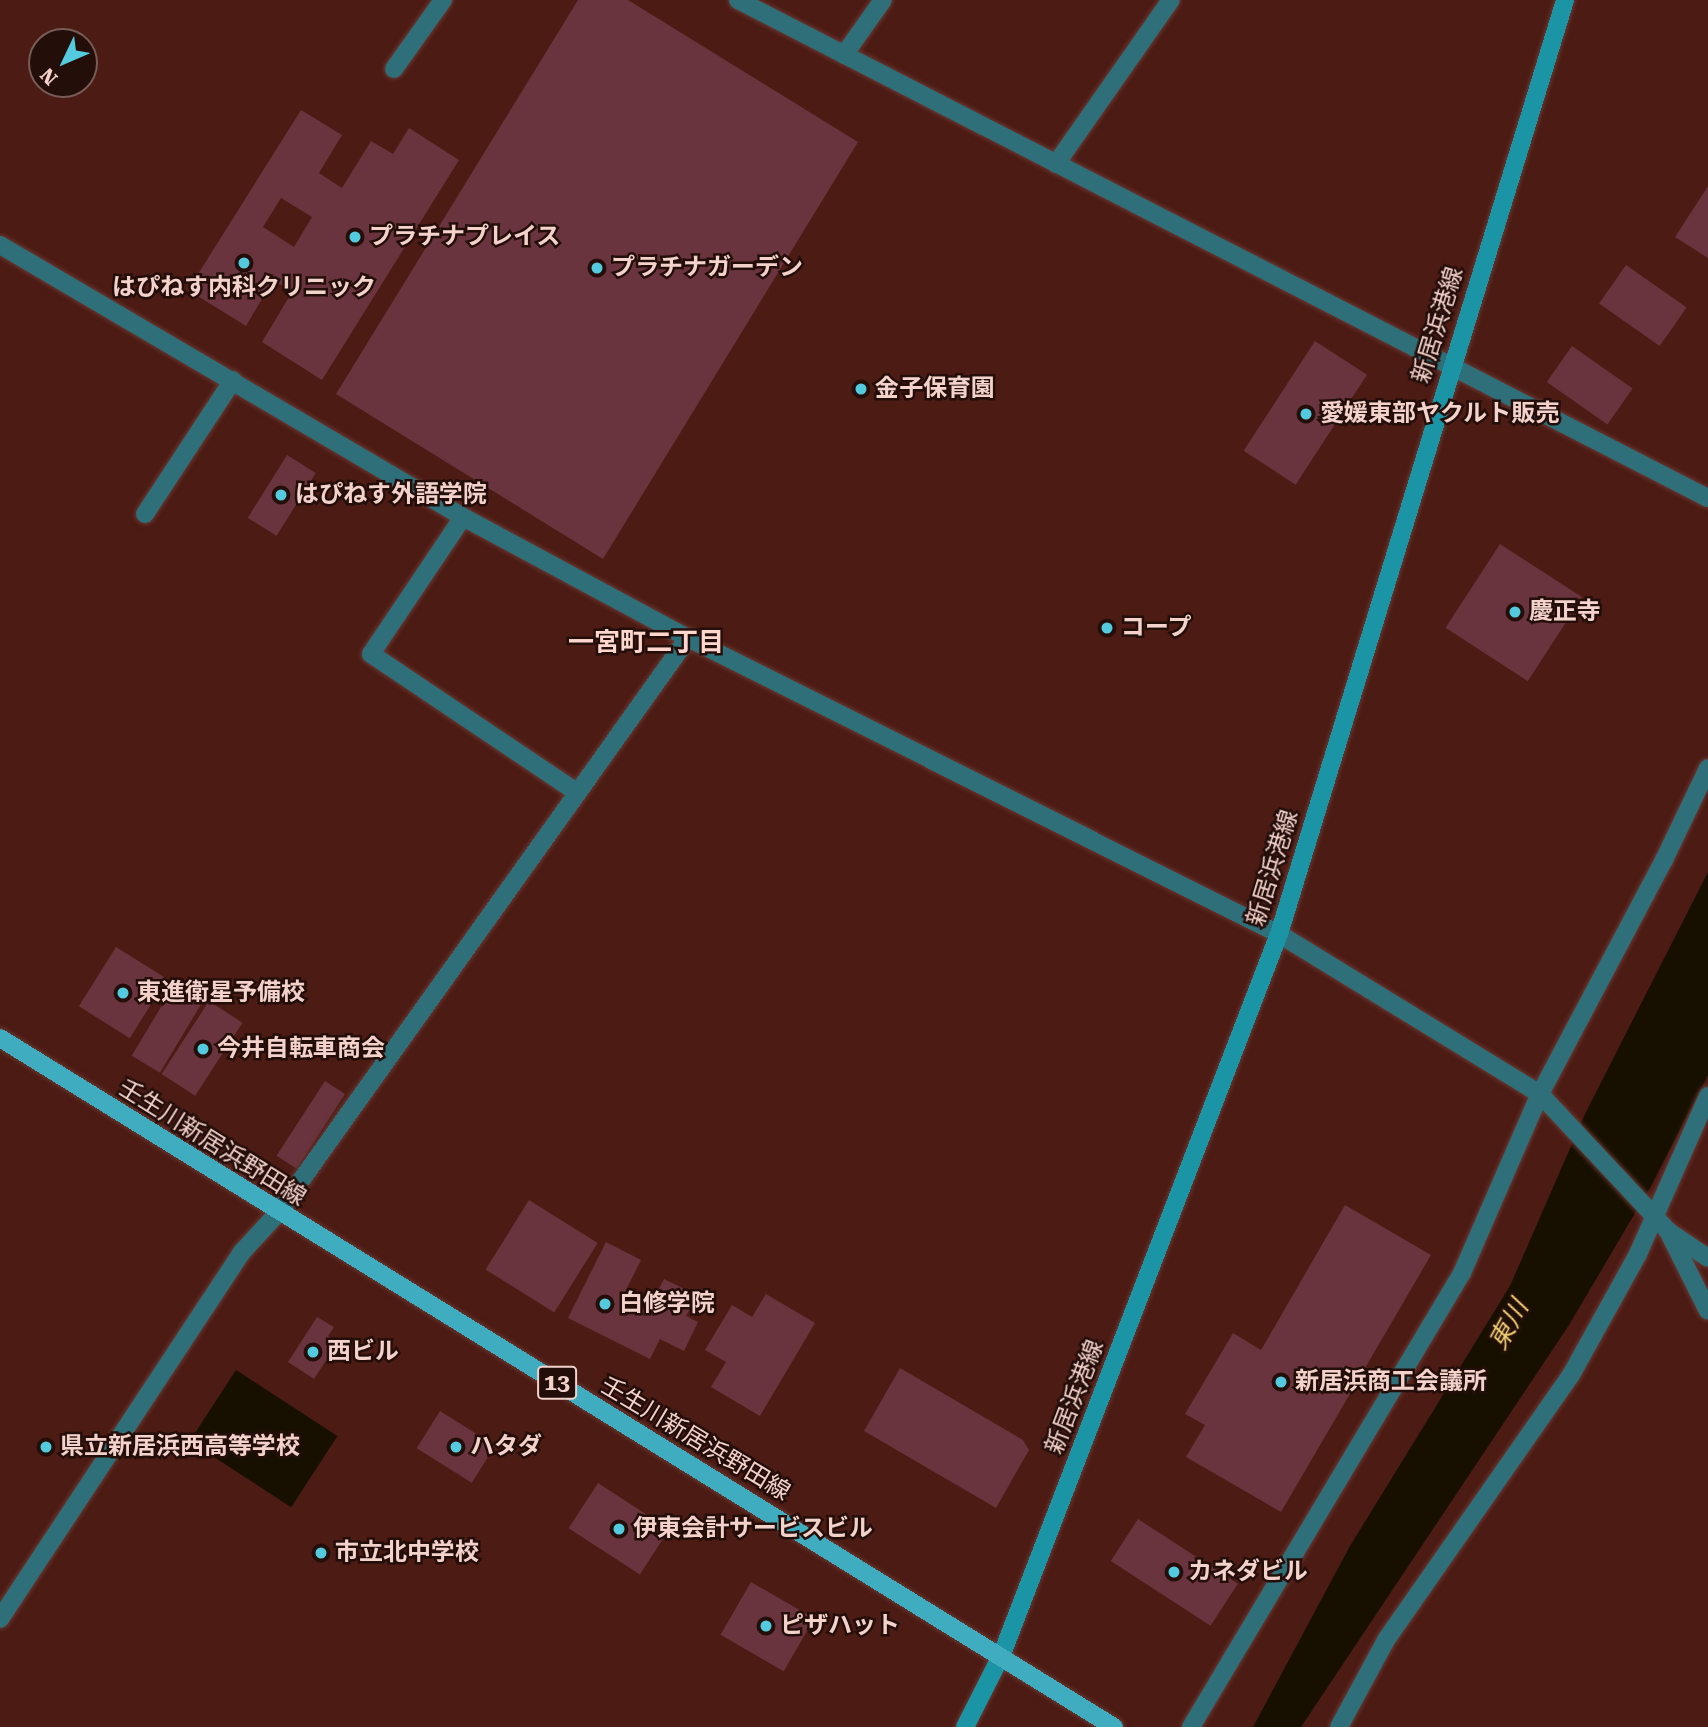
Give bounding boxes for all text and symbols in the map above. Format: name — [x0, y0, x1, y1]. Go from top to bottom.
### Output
north arrow — [28, 28, 98, 98]
text: N — [36, 63, 62, 90]
place label: プラチナプレイス — [369, 223, 561, 251]
marker: プラチナプレイス — [347, 229, 363, 245]
place label: プラチナガーデン — [611, 254, 803, 282]
marker: はぴねす内科クリニック — [236, 255, 252, 271]
marker: プラチナガーデン — [589, 260, 605, 276]
street label: 新居浜港線 — [1407, 263, 1469, 387]
place label: はぴねす内科クリニック — [112, 274, 376, 302]
place label: 金子保育園 — [875, 375, 995, 403]
marker: 金子保育園 — [853, 381, 869, 397]
place label: 愛媛東部ヤクルト販売 — [1320, 400, 1560, 428]
marker: 愛媛東部ヤクルト販売 — [1298, 406, 1314, 422]
place label: はぴねす外語学院 — [295, 481, 487, 509]
marker: はぴねす外語学院 — [273, 487, 289, 503]
place label: 慶正寺 — [1529, 598, 1601, 626]
marker: 慶正寺 — [1507, 604, 1523, 620]
place label: コープ — [1121, 614, 1193, 642]
marker: コープ — [1099, 620, 1115, 636]
district label: 一宮町二丁目 — [568, 627, 724, 659]
street label: 新居浜港線 — [1242, 806, 1304, 930]
place label: 東進衛星予備校 — [137, 979, 305, 1007]
marker: 東進衛星予備校 — [115, 985, 131, 1001]
place label: 今井自転車商会 — [217, 1035, 385, 1063]
marker: 今井自転車商会 — [195, 1041, 211, 1057]
street label: 壬生川新居浜野田線 — [113, 1074, 311, 1212]
place label: 白修学院 — [619, 1290, 715, 1318]
water label: 東川 — [1483, 1295, 1535, 1355]
marker: 白修学院 — [597, 1296, 613, 1312]
street label: 新居浜港線 — [1040, 1336, 1110, 1458]
place label: 西ビル — [327, 1338, 399, 1366]
marker: 西ビル — [305, 1344, 321, 1360]
road number: 13 — [536, 1364, 578, 1402]
place label: 新居浜商工会議所 — [1295, 1368, 1487, 1396]
street label: 壬生川新居浜野田線 — [595, 1371, 795, 1507]
marker: 新居浜商工会議所 — [1273, 1374, 1289, 1390]
place label: 県立新居浜西高等学校 — [60, 1433, 300, 1461]
place label: ハタダ — [470, 1433, 542, 1461]
marker: 県立新居浜西高等学校 — [38, 1439, 54, 1455]
marker: ハタダ — [448, 1439, 464, 1455]
place label: 伊東会計サービスビル — [633, 1515, 873, 1543]
marker: 伊東会計サービスビル — [611, 1521, 627, 1537]
place label: 市立北中学校 — [335, 1539, 479, 1567]
marker: 市立北中学校 — [313, 1545, 329, 1561]
place label: カネダビル — [1188, 1558, 1308, 1586]
marker: カネダビル — [1166, 1564, 1182, 1580]
place label: ピザハット — [780, 1612, 900, 1640]
marker: ピザハット — [758, 1618, 774, 1634]

